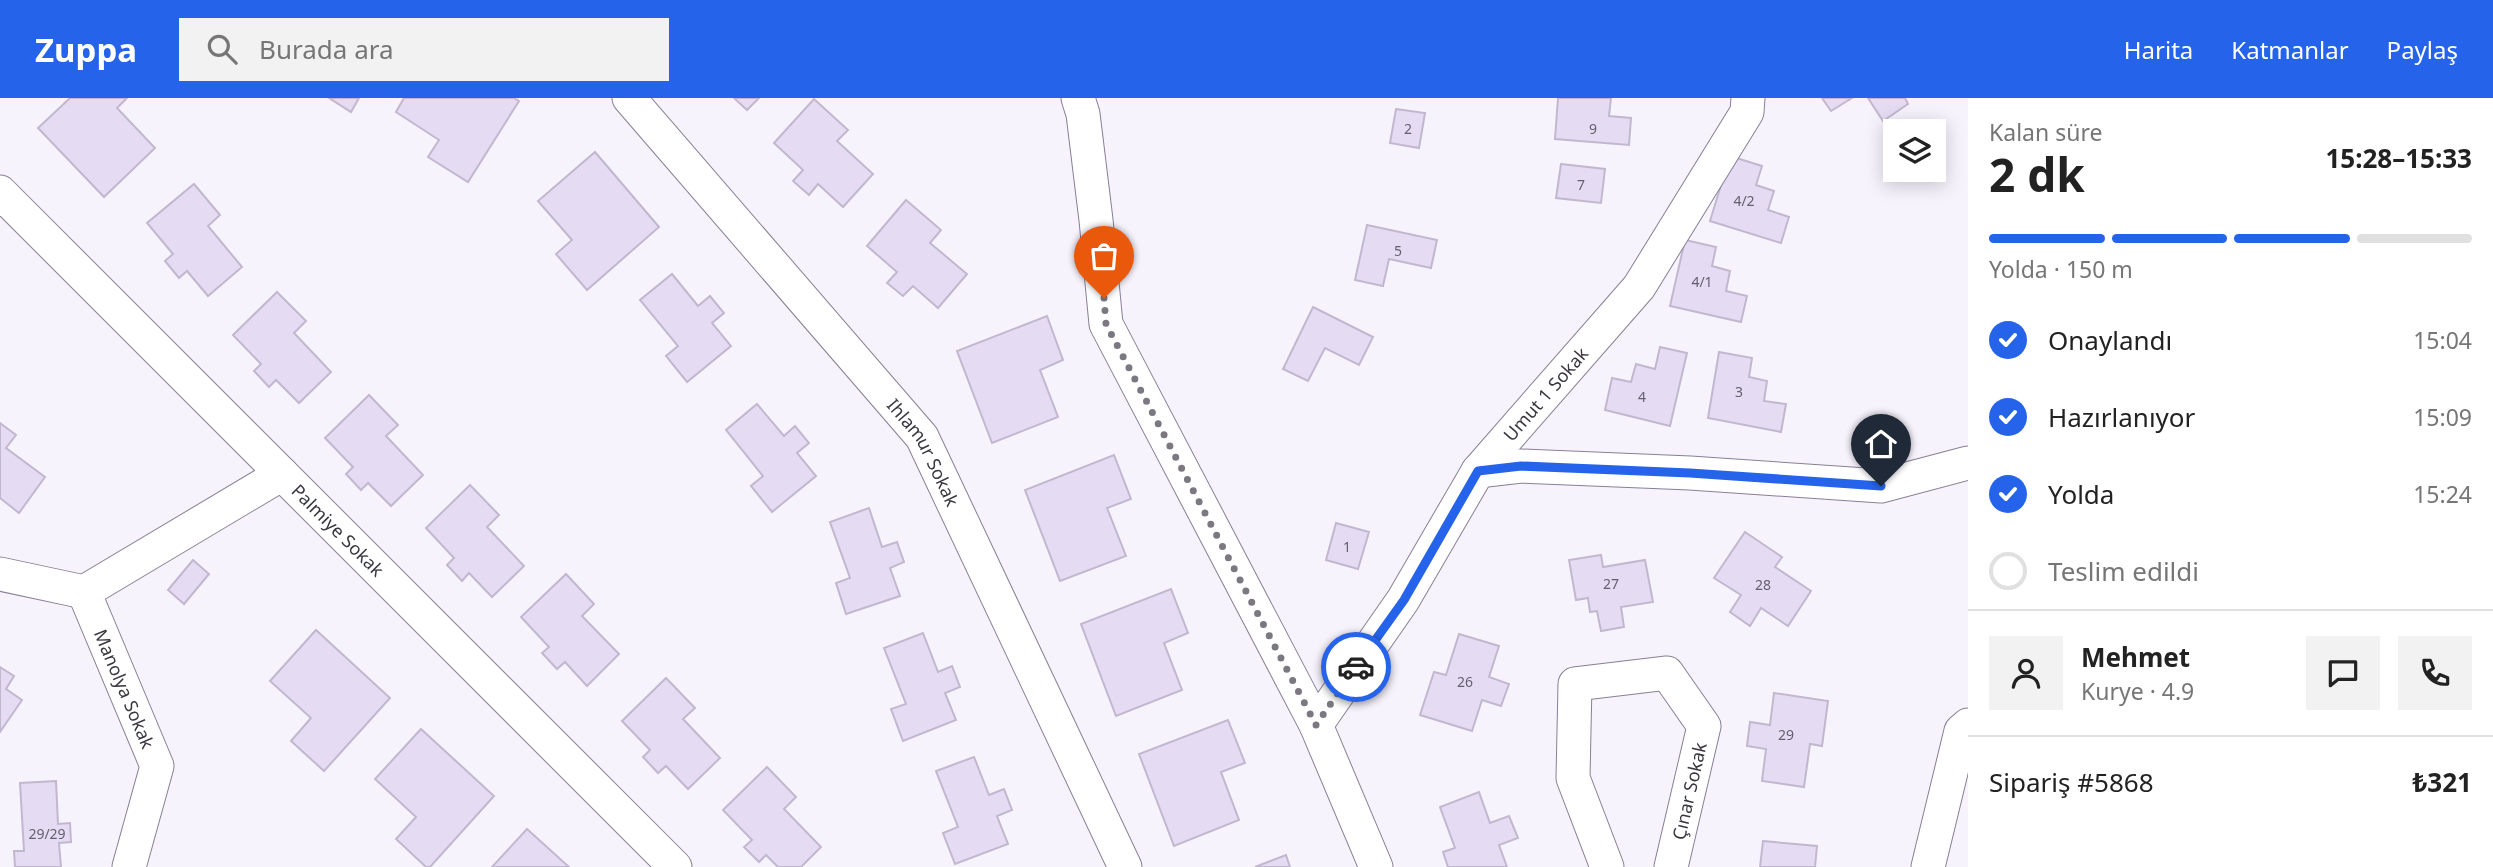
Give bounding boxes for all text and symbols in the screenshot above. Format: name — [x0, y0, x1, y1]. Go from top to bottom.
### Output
search box — [179, 18, 669, 81]
text: Zuppa — [35, 27, 137, 72]
icon: search — [203, 30, 241, 68]
text: Burada ara — [259, 31, 394, 67]
text: Harita — [2124, 33, 2193, 66]
text: Katmanlar — [2231, 33, 2349, 66]
text: Paylaş — [2387, 33, 2458, 66]
text: Kalan süre — [1989, 116, 2102, 148]
house number: 2 — [1404, 119, 1412, 138]
house number: 9 — [1589, 119, 1597, 138]
map controls — [1883, 119, 1946, 182]
button: layers — [1883, 119, 1946, 182]
text: 15:28–15:33 — [2325, 140, 2472, 176]
text: 2 dk — [1989, 143, 2085, 205]
house number: 7 — [1577, 175, 1585, 194]
house number: 4/2 — [1733, 191, 1755, 210]
pin — [1074, 226, 1134, 298]
icon: bag — [1085, 237, 1123, 275]
house number: 5 — [1394, 241, 1402, 260]
text: Yolda · 150 m — [1989, 253, 2133, 285]
house number: 4/1 — [1691, 272, 1713, 291]
icon: check — [1989, 321, 2027, 359]
text: Onaylandı — [2048, 322, 2172, 358]
text: 15:04 — [2413, 324, 2472, 356]
street label: Umut 1 Sokak — [1498, 341, 1593, 446]
house number: 3 — [1735, 382, 1743, 401]
house number: 4 — [1638, 387, 1646, 406]
street label: Ihlamur Sokak — [882, 393, 965, 510]
icon: check — [1989, 398, 2027, 436]
text: Hazırlanıyor — [2048, 399, 2195, 435]
text: 15:09 — [2413, 401, 2472, 433]
pin — [1851, 414, 1911, 486]
icon: home — [1862, 425, 1900, 463]
icon: check — [1989, 475, 2027, 513]
text: Yolda — [2048, 476, 2114, 512]
text: 15:24 — [2413, 478, 2472, 510]
street label: Palmiye Sokak — [287, 479, 390, 582]
house number: 1 — [1343, 537, 1351, 556]
text: Teslim edildi — [2048, 553, 2199, 589]
house number: 27 — [1603, 574, 1619, 593]
house number: 28 — [1755, 575, 1771, 594]
street label: Manolya Sokak — [89, 626, 160, 752]
courier — [1321, 632, 1391, 702]
button: person — [1989, 636, 2063, 710]
button: chat — [2306, 636, 2380, 710]
button: phone — [2398, 636, 2472, 710]
text: Mehmet — [2081, 639, 2190, 675]
icon: car — [1337, 648, 1375, 686]
house number: 26 — [1457, 672, 1473, 691]
text: Kurye · 4.9 — [2081, 675, 2194, 707]
house number: 29 — [1778, 725, 1794, 744]
street label: Çınar Sokak — [1666, 739, 1712, 842]
text: Sipariş #5868 — [1989, 764, 2154, 800]
text: ₺321 — [2413, 764, 2472, 800]
house number: 29/29 — [28, 824, 66, 843]

